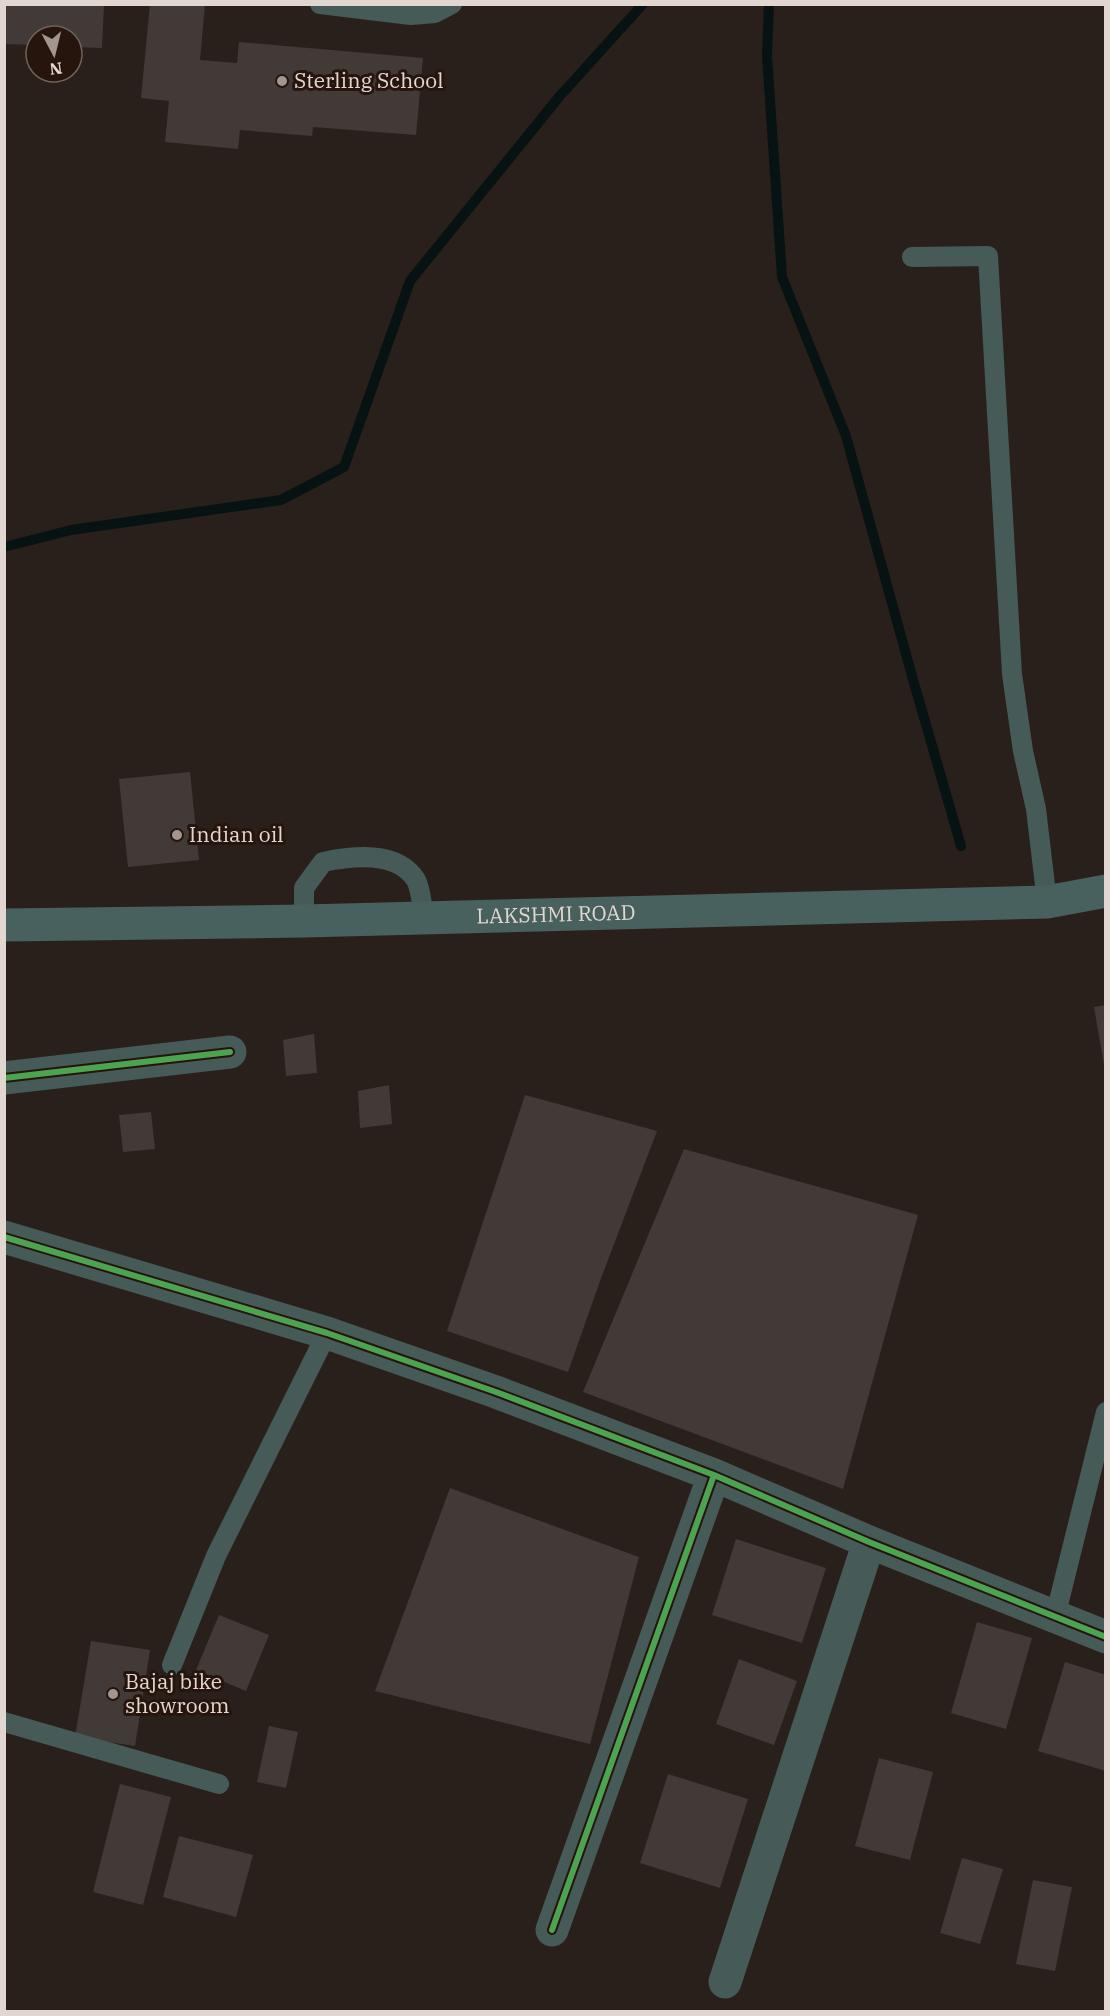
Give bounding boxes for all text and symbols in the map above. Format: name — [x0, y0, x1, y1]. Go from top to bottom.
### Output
north arrow — [24, 24, 84, 84]
text: N — [48, 58, 63, 80]
place label: Sterling School — [294, 66, 443, 94]
marker: Sterling School — [275, 74, 289, 88]
place label: Indian oil — [189, 820, 284, 848]
marker: Indian oil — [170, 828, 184, 842]
street label: LAKSHMI ROAD — [476, 898, 636, 930]
place label: Bajaj bike showroom — [125, 1667, 230, 1719]
marker: Bajaj bike showroom — [106, 1687, 120, 1701]

